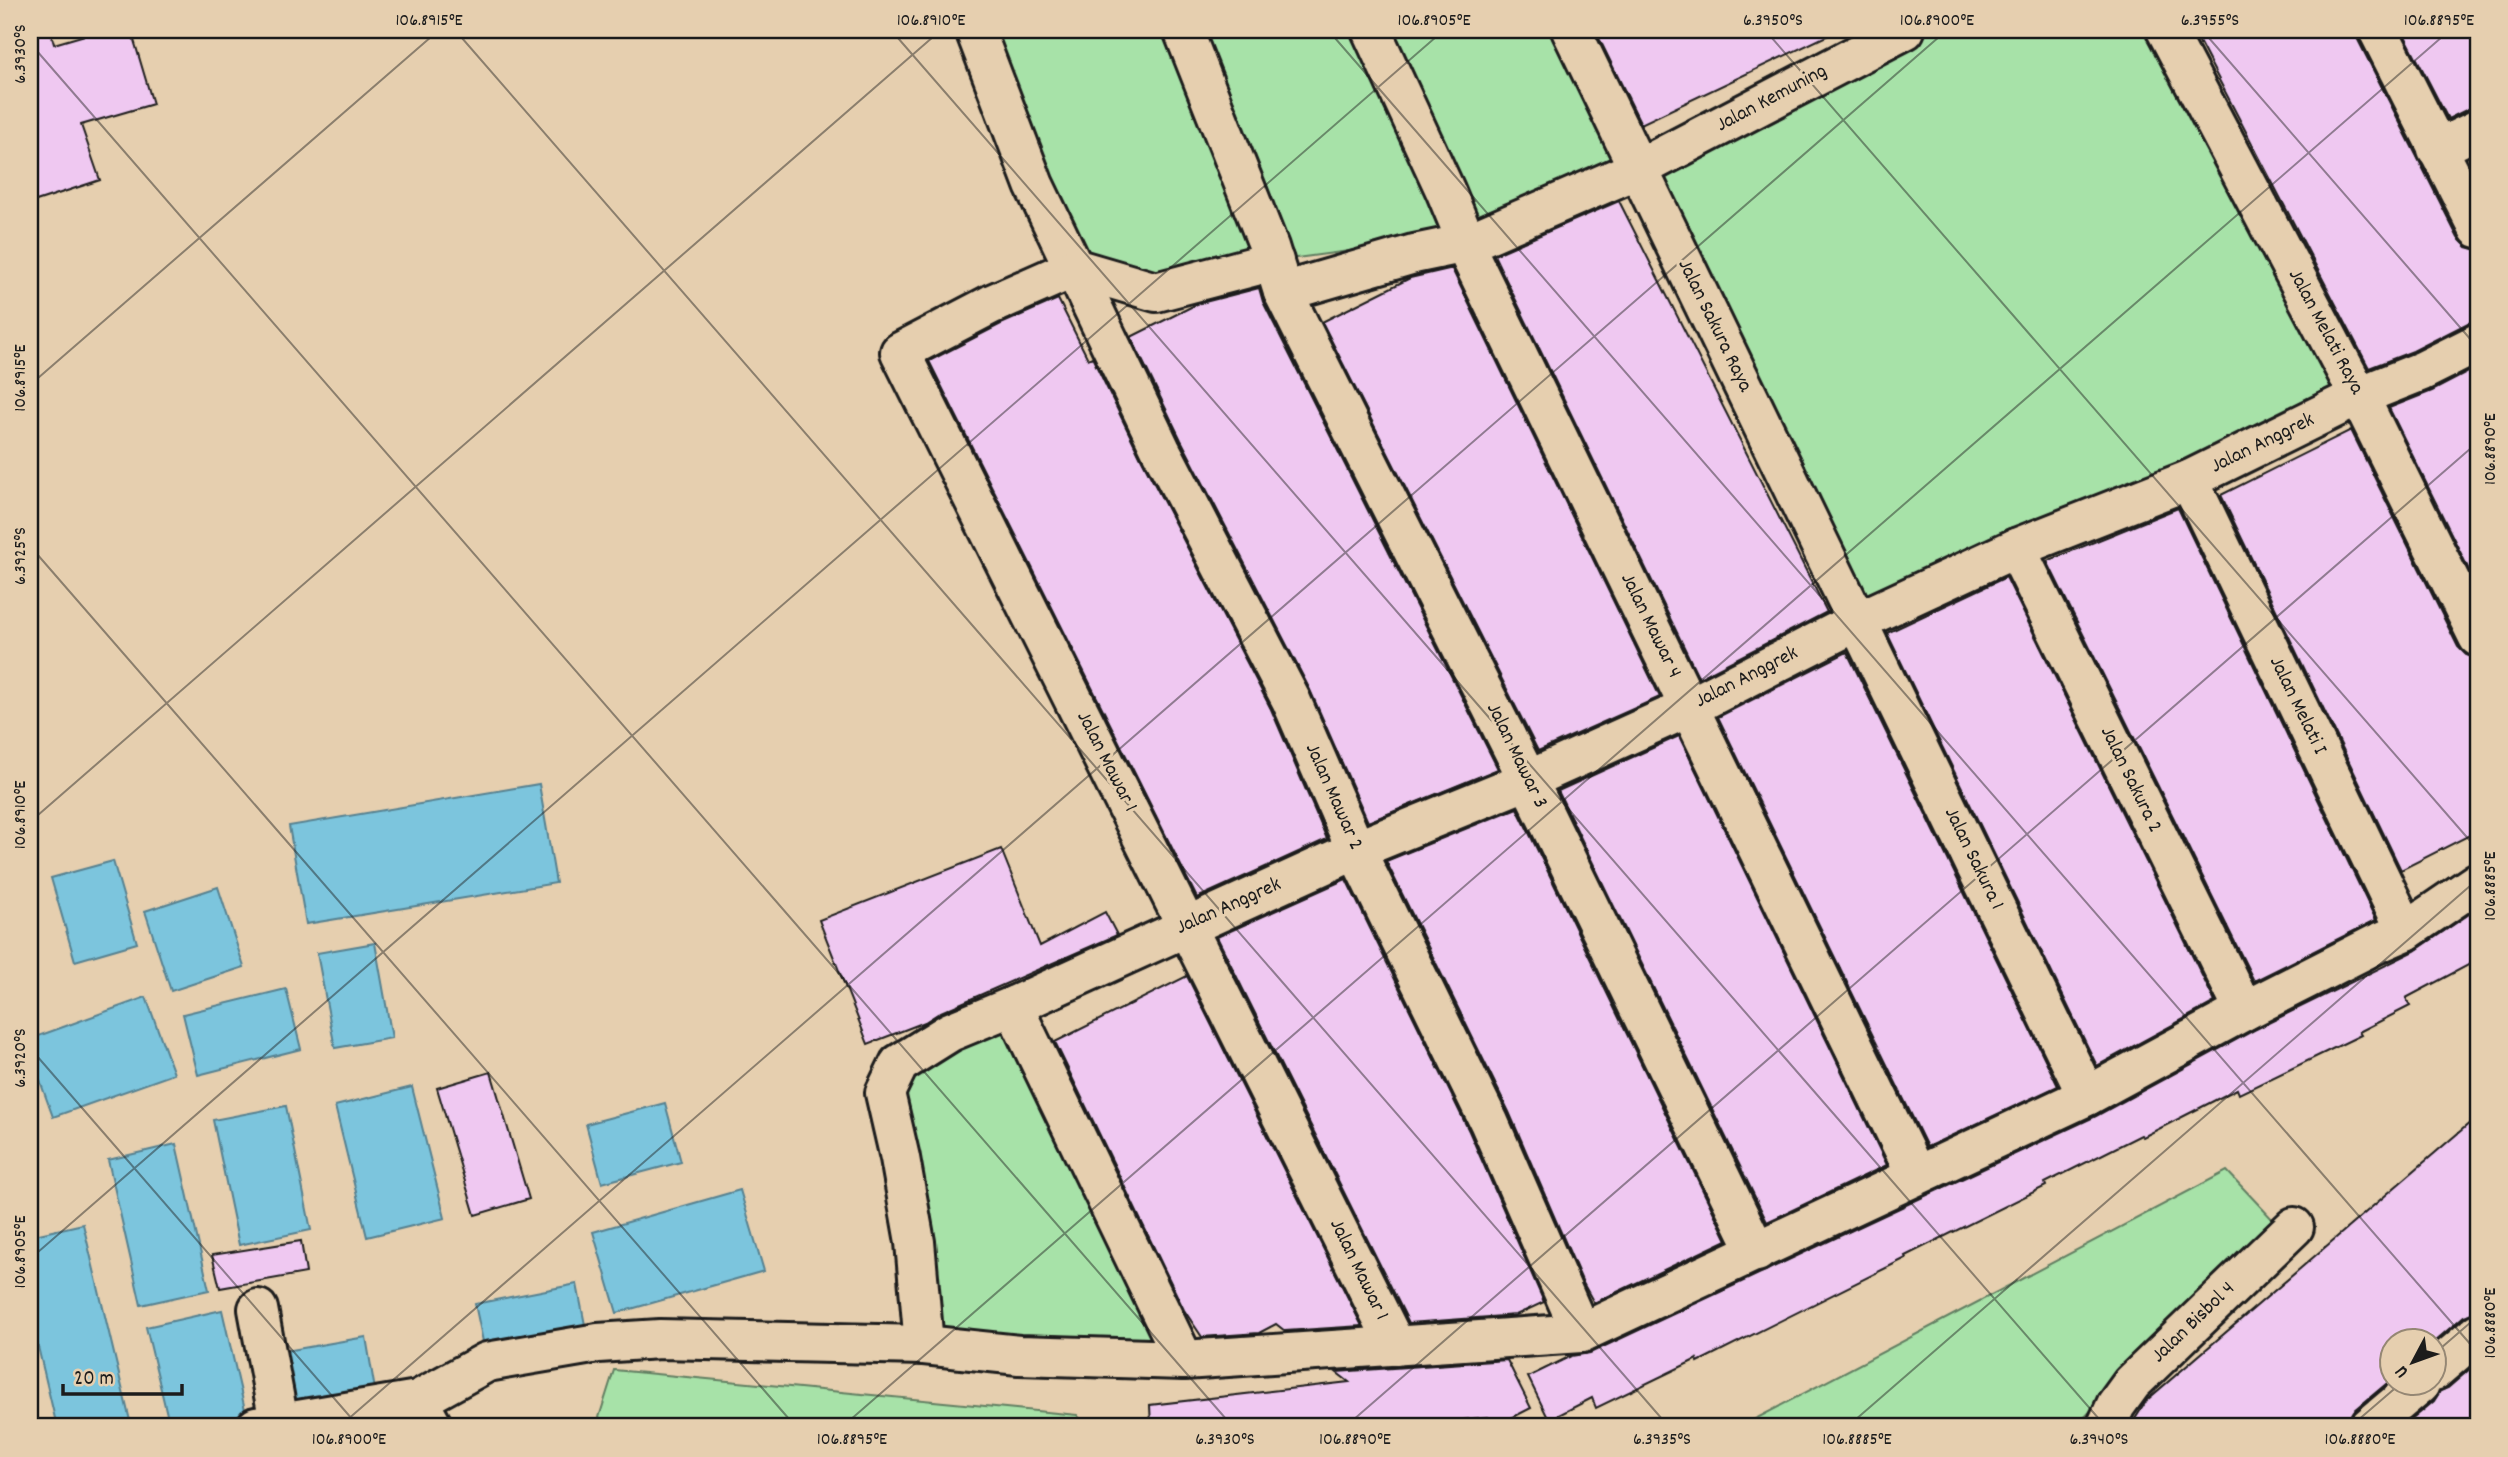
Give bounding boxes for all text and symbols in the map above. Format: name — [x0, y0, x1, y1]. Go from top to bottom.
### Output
text: 106.8915°E — [395, 9, 463, 34]
text: 106.8910°E — [897, 9, 965, 34]
text: 106.8905°E — [1397, 9, 1471, 34]
text: 6.3950°S — [1743, 9, 1803, 34]
text: 106.8900°E — [1900, 9, 1974, 34]
text: 6.3955°S — [2181, 9, 2239, 34]
text: 106.8895°E — [2404, 9, 2474, 34]
text: 6.3930°S — [9, 24, 34, 84]
street label: Jalan Kemuning — [1711, 57, 1833, 141]
street label: Jalan Sakura Raya — [1669, 254, 1760, 399]
street label: Jalan Melati Raya — [2279, 264, 2371, 401]
text: 106.8915°E — [9, 344, 34, 412]
street label: Jalan Anggrek — [2206, 406, 2320, 482]
text: 106.8890°E — [2479, 413, 2504, 485]
text: 6.3925°S — [9, 527, 34, 585]
street label: Jalan Mawar 4 — [1612, 568, 1688, 684]
street label: Jalan Anggrek — [1690, 639, 1804, 717]
street label: Jalan Melati I — [2260, 652, 2334, 761]
street label: Jalan Mawar 3 — [1477, 698, 1555, 814]
street label: Jalan Mawar 1 — [1068, 706, 1144, 818]
street label: Jalan Sakura 2 — [2091, 722, 2169, 838]
street label: Jalan Mawar 2 — [1296, 739, 1370, 855]
text: 106.8910°E — [9, 781, 34, 849]
street label: Jalan Sakura 1 — [1935, 803, 2011, 915]
text: 106.8885°E — [2479, 851, 2504, 921]
street label: Jalan Anggrek — [1172, 871, 1286, 943]
text: 6.3920°S — [9, 1028, 34, 1088]
street label: Jalan Mawar 1 — [1321, 1214, 1395, 1326]
text: 106.8905°E — [9, 1215, 34, 1289]
street label: Jalan Bisbol 4 — [2145, 1275, 2243, 1371]
text: 106.8880°E — [2479, 1288, 2504, 1358]
north arrow — [2378, 1328, 2448, 1398]
scale bar — [63, 1352, 182, 1396]
text: U — [2390, 1359, 2416, 1383]
text: 20 m — [74, 1365, 114, 1395]
text: 106.8900°E — [312, 1428, 386, 1453]
text: 106.8895°E — [817, 1428, 887, 1453]
text: 6.3930°S — [1195, 1428, 1255, 1453]
text: 106.8890°E — [1319, 1428, 1391, 1453]
text: 6.3935°S — [1633, 1428, 1691, 1453]
text: 106.8885°E — [1822, 1428, 1892, 1453]
text: 6.3940°S — [2069, 1428, 2129, 1453]
text: 106.8880°E — [2325, 1428, 2395, 1453]

